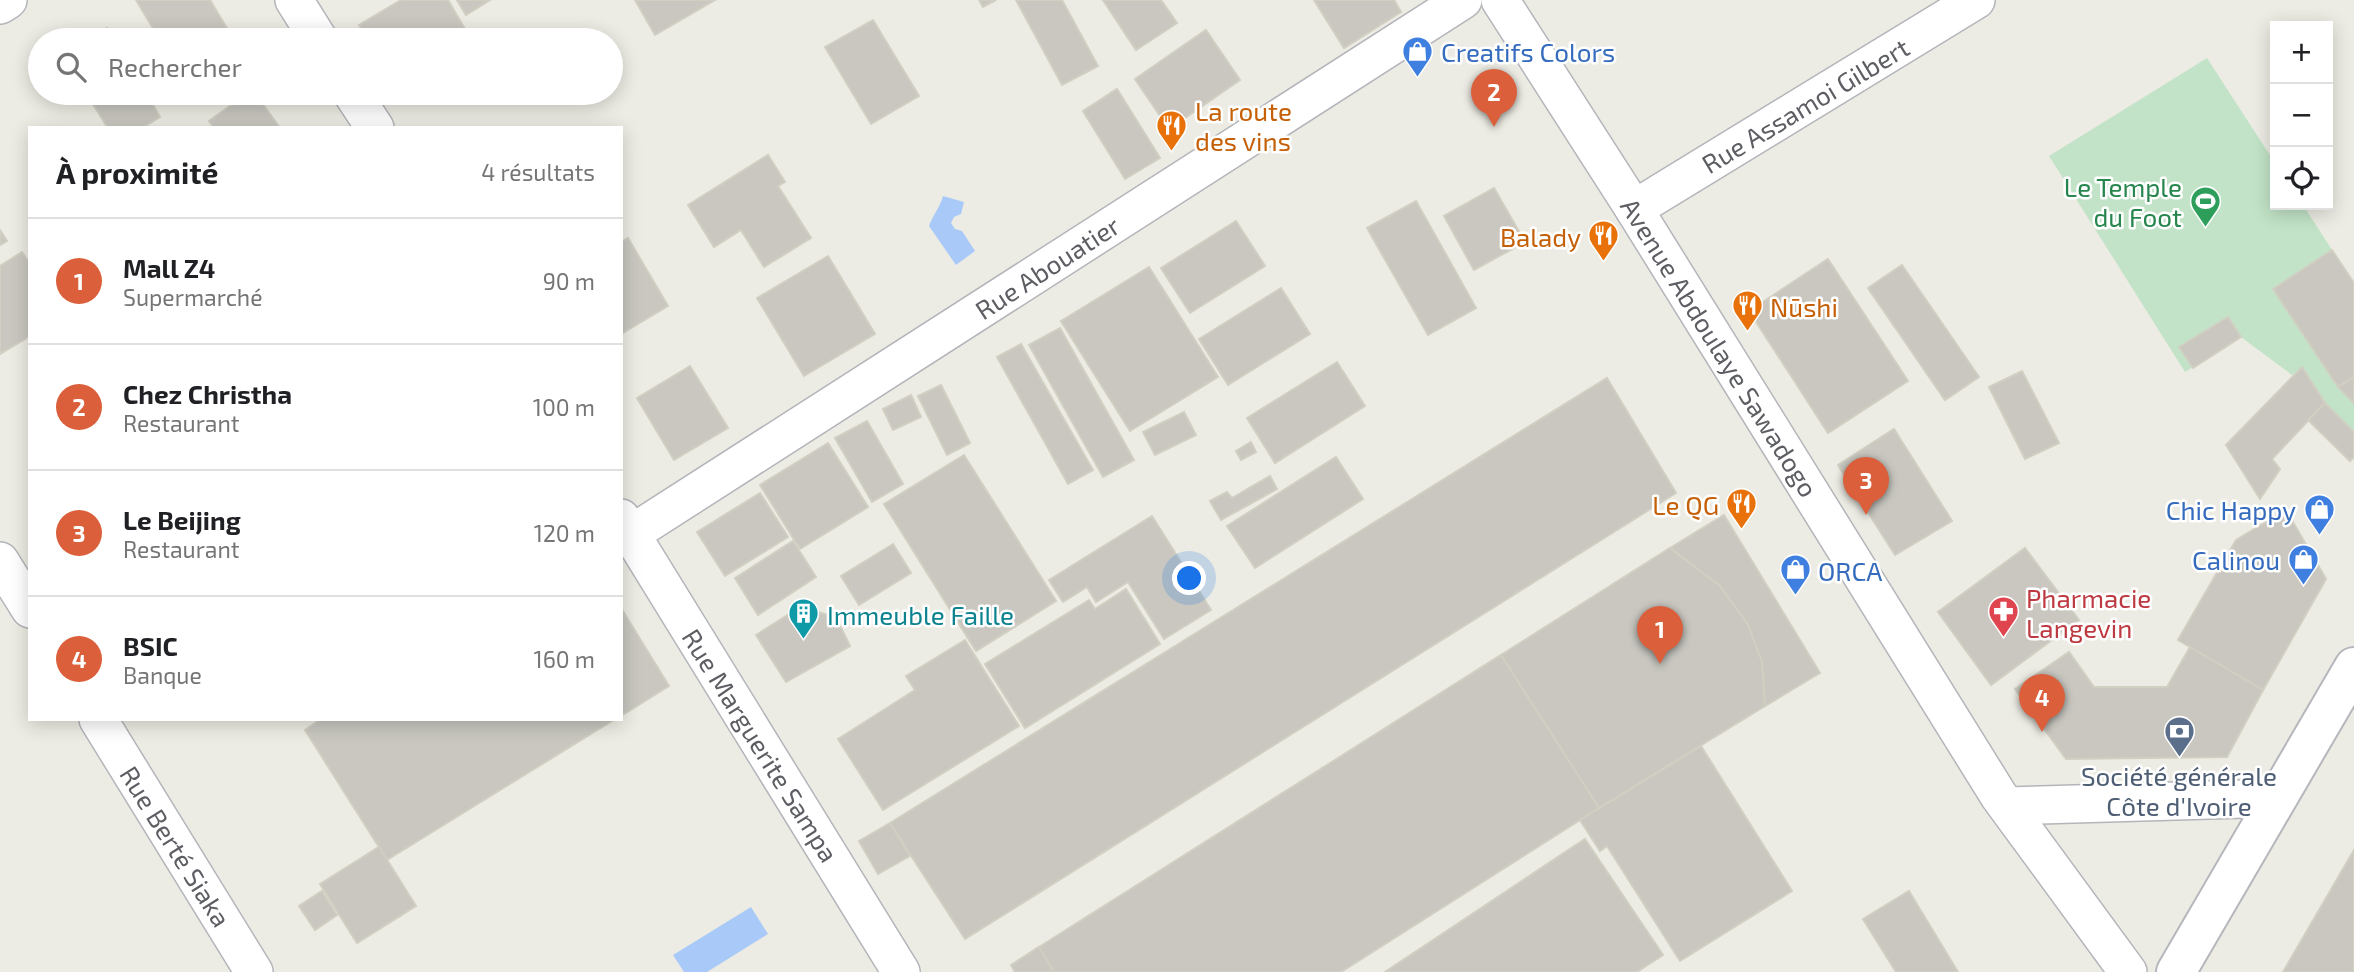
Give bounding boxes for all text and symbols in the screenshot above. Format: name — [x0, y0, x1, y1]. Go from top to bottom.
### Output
map controls — [2270, 21, 2333, 210]
button: + — [2270, 21, 2333, 84]
search box — [28, 28, 623, 105]
street label: Rue Assamoi Gilbert — [1696, 31, 1914, 179]
shop icon: Creatifs Colors — [1401, 34, 1435, 78]
place label: Creatifs Colors — [1441, 36, 1615, 67]
icon: search — [52, 48, 90, 86]
text: Rechercher — [108, 51, 242, 82]
pin: 2 — [1471, 69, 1517, 127]
button: − — [2270, 84, 2333, 147]
place label: La route des vins — [1195, 95, 1292, 156]
restaurant icon: La route des vins — [1155, 108, 1189, 152]
button: locate — [2270, 147, 2333, 210]
text: À proximité — [56, 154, 218, 190]
text: 4 résultats — [481, 158, 595, 186]
place label: Le Temple du Foot — [2064, 171, 2182, 232]
sports icon: Le Temple du Foot — [2188, 184, 2222, 228]
street label: Avenue Abdoulaye Sawadogo — [1615, 192, 1825, 502]
street label: Rue Abouatier — [969, 209, 1125, 325]
restaurant icon: Balady — [1587, 219, 1621, 263]
place label: Balady — [1500, 221, 1581, 252]
text: Mall Z4 — [123, 252, 215, 283]
text: 1 — [74, 267, 84, 295]
text: 90 m — [543, 267, 595, 295]
text: Supermarché — [123, 283, 263, 311]
restaurant icon: Nūshi — [1730, 289, 1764, 333]
place label: Nūshi — [1770, 291, 1838, 322]
text: Chez Christha — [123, 378, 292, 409]
text: 2 — [72, 393, 86, 421]
text: 100 m — [533, 393, 595, 421]
text: Restaurant — [123, 409, 240, 437]
pin: 3 — [1843, 457, 1889, 515]
restaurant icon: Le QG — [1725, 487, 1759, 531]
place label: Le QG — [1652, 489, 1719, 520]
shop icon: Chic Happy — [2302, 492, 2336, 536]
place label: Chic Happy — [2166, 494, 2296, 525]
text: Le Beijing — [123, 504, 241, 535]
text: 3 — [72, 519, 86, 547]
text: 120 m — [534, 519, 595, 547]
text: Restaurant — [123, 535, 240, 563]
shop icon: Calinou — [2286, 542, 2320, 586]
place label: Calinou — [2192, 544, 2280, 575]
shop icon: ORCA — [1778, 553, 1812, 597]
place label: ORCA — [1818, 555, 1882, 586]
your location — [1172, 561, 1206, 595]
place label: Pharmacie Langevin — [2026, 582, 2151, 643]
pharmacy icon: Pharmacie Langevin — [1986, 595, 2020, 639]
building icon: Immeuble Faille — [787, 597, 821, 641]
place label: Immeuble Faille — [827, 599, 1014, 630]
pin: 1 — [1637, 606, 1683, 664]
street label: Rue Marguerite Sampa — [677, 623, 845, 867]
text: BSIC — [123, 630, 178, 661]
text: 4 — [72, 645, 86, 673]
text: 160 m — [534, 645, 595, 673]
text: Banque — [123, 661, 202, 689]
pin: 4 — [2019, 674, 2065, 732]
bank icon: Société générale Côte d'Ivoire — [2162, 715, 2196, 759]
street label: Rue Berté Siaka — [114, 760, 238, 932]
place label: Société générale Côte d'Ivoire — [2081, 760, 2277, 821]

